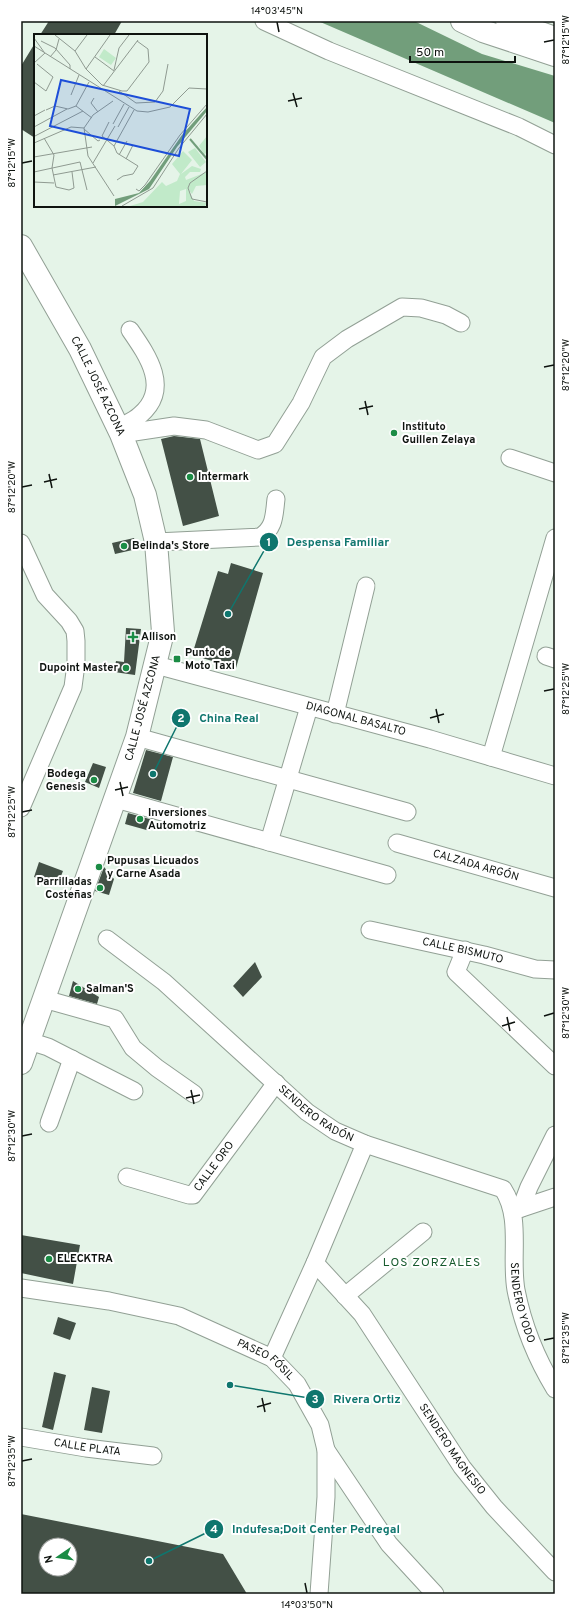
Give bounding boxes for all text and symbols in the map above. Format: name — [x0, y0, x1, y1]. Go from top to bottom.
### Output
text: 14°03'45"N — [251, 5, 303, 18]
text: 87°12'15"W — [560, 15, 573, 65]
inset map — [34, 34, 207, 207]
scale bar — [410, 38, 515, 64]
text: 50 m — [416, 45, 444, 61]
text: 87°12'15"W — [6, 138, 19, 188]
street label: CALLE JOSÉ AZCONA — [67, 334, 128, 439]
text: 87°12'20"W — [560, 339, 573, 391]
place label: Instituto Guillen Zelaya — [402, 420, 475, 447]
marker: Instituto Guillen Zelaya — [389, 428, 399, 438]
text: 87°12'20"W — [6, 461, 19, 513]
place label: Intermark — [198, 470, 249, 484]
marker: Intermark — [185, 472, 195, 482]
callout: Despensa Familiar — [259, 530, 397, 554]
text: 1 — [267, 535, 271, 551]
text: Despensa Familiar — [287, 535, 389, 551]
place label: Belinda's Store — [132, 539, 209, 553]
marker: Belinda's Store — [119, 541, 129, 551]
place label: Allison — [141, 630, 176, 644]
marker: Allison — [128, 632, 138, 642]
place label: Punto de Moto Taxi — [185, 646, 235, 673]
street label: CALLE JOSÉ AZCONA — [121, 653, 164, 763]
marker: Punto de Moto Taxi — [172, 654, 182, 664]
place label: Dupoint Master — [39, 661, 118, 675]
marker: Dupoint Master — [121, 663, 131, 673]
text: 87°12'25"W — [560, 663, 573, 715]
street label: DIAGONAL BASALTO — [304, 699, 407, 739]
callout: China Real — [171, 706, 267, 730]
text: 2 — [177, 711, 185, 727]
text: China Real — [199, 711, 259, 727]
place label: Bodega Genesis — [46, 767, 86, 794]
marker: Bodega Genesis — [89, 775, 99, 785]
text: 87°12'25"W — [6, 786, 19, 838]
place label: Inversiones Automotriz — [148, 806, 207, 833]
marker: Inversiones Automotriz — [135, 814, 145, 824]
street label: CALZADA ARGÓN — [431, 847, 521, 884]
place label: Pupusas Licuados y Carne Asada — [107, 854, 199, 881]
marker: Pupusas Licuados y Carne Asada — [94, 862, 104, 872]
place label: Parrilladas Costeñas — [36, 875, 92, 902]
marker: Parrilladas Costeñas — [95, 883, 105, 893]
street label: CALLE BISMUTO — [421, 935, 505, 967]
place label: Salman'S — [86, 982, 134, 996]
marker: Salman'S — [73, 984, 83, 994]
text: 87°12'30"W — [560, 987, 573, 1039]
street label: SENDERO RADÓN — [275, 1082, 356, 1145]
text: 87°12'30"W — [6, 1110, 19, 1162]
street label: CALLE ORO — [191, 1139, 237, 1194]
place label: ELECKTRA — [57, 1252, 113, 1266]
marker: ELECKTRA — [44, 1254, 54, 1264]
district label: LOS ZORZALES — [383, 1255, 481, 1271]
street label: SENDERO YODO — [507, 1262, 538, 1345]
text: 87°12'35"W — [560, 1312, 573, 1364]
street label: PASEO FÓSIL — [235, 1336, 297, 1383]
callout: Rivera Ortiz — [305, 1387, 409, 1411]
text: 3 — [311, 1392, 319, 1408]
text: Rivera Ortiz — [333, 1392, 401, 1408]
street label: SENDERO MAGNESIO — [416, 1401, 489, 1498]
text: 87°12'35"W — [6, 1435, 19, 1487]
street label: CALLE PLATA — [52, 1436, 122, 1459]
callout: Indufesa;Doit Center Pedregal — [204, 1517, 408, 1541]
text: 4 — [210, 1522, 218, 1538]
text: Indufesa;Doit Center Pedregal — [232, 1522, 400, 1538]
north arrow — [38, 1537, 78, 1577]
text: N — [42, 1554, 57, 1564]
text: 14°03'50"N — [281, 1599, 333, 1612]

